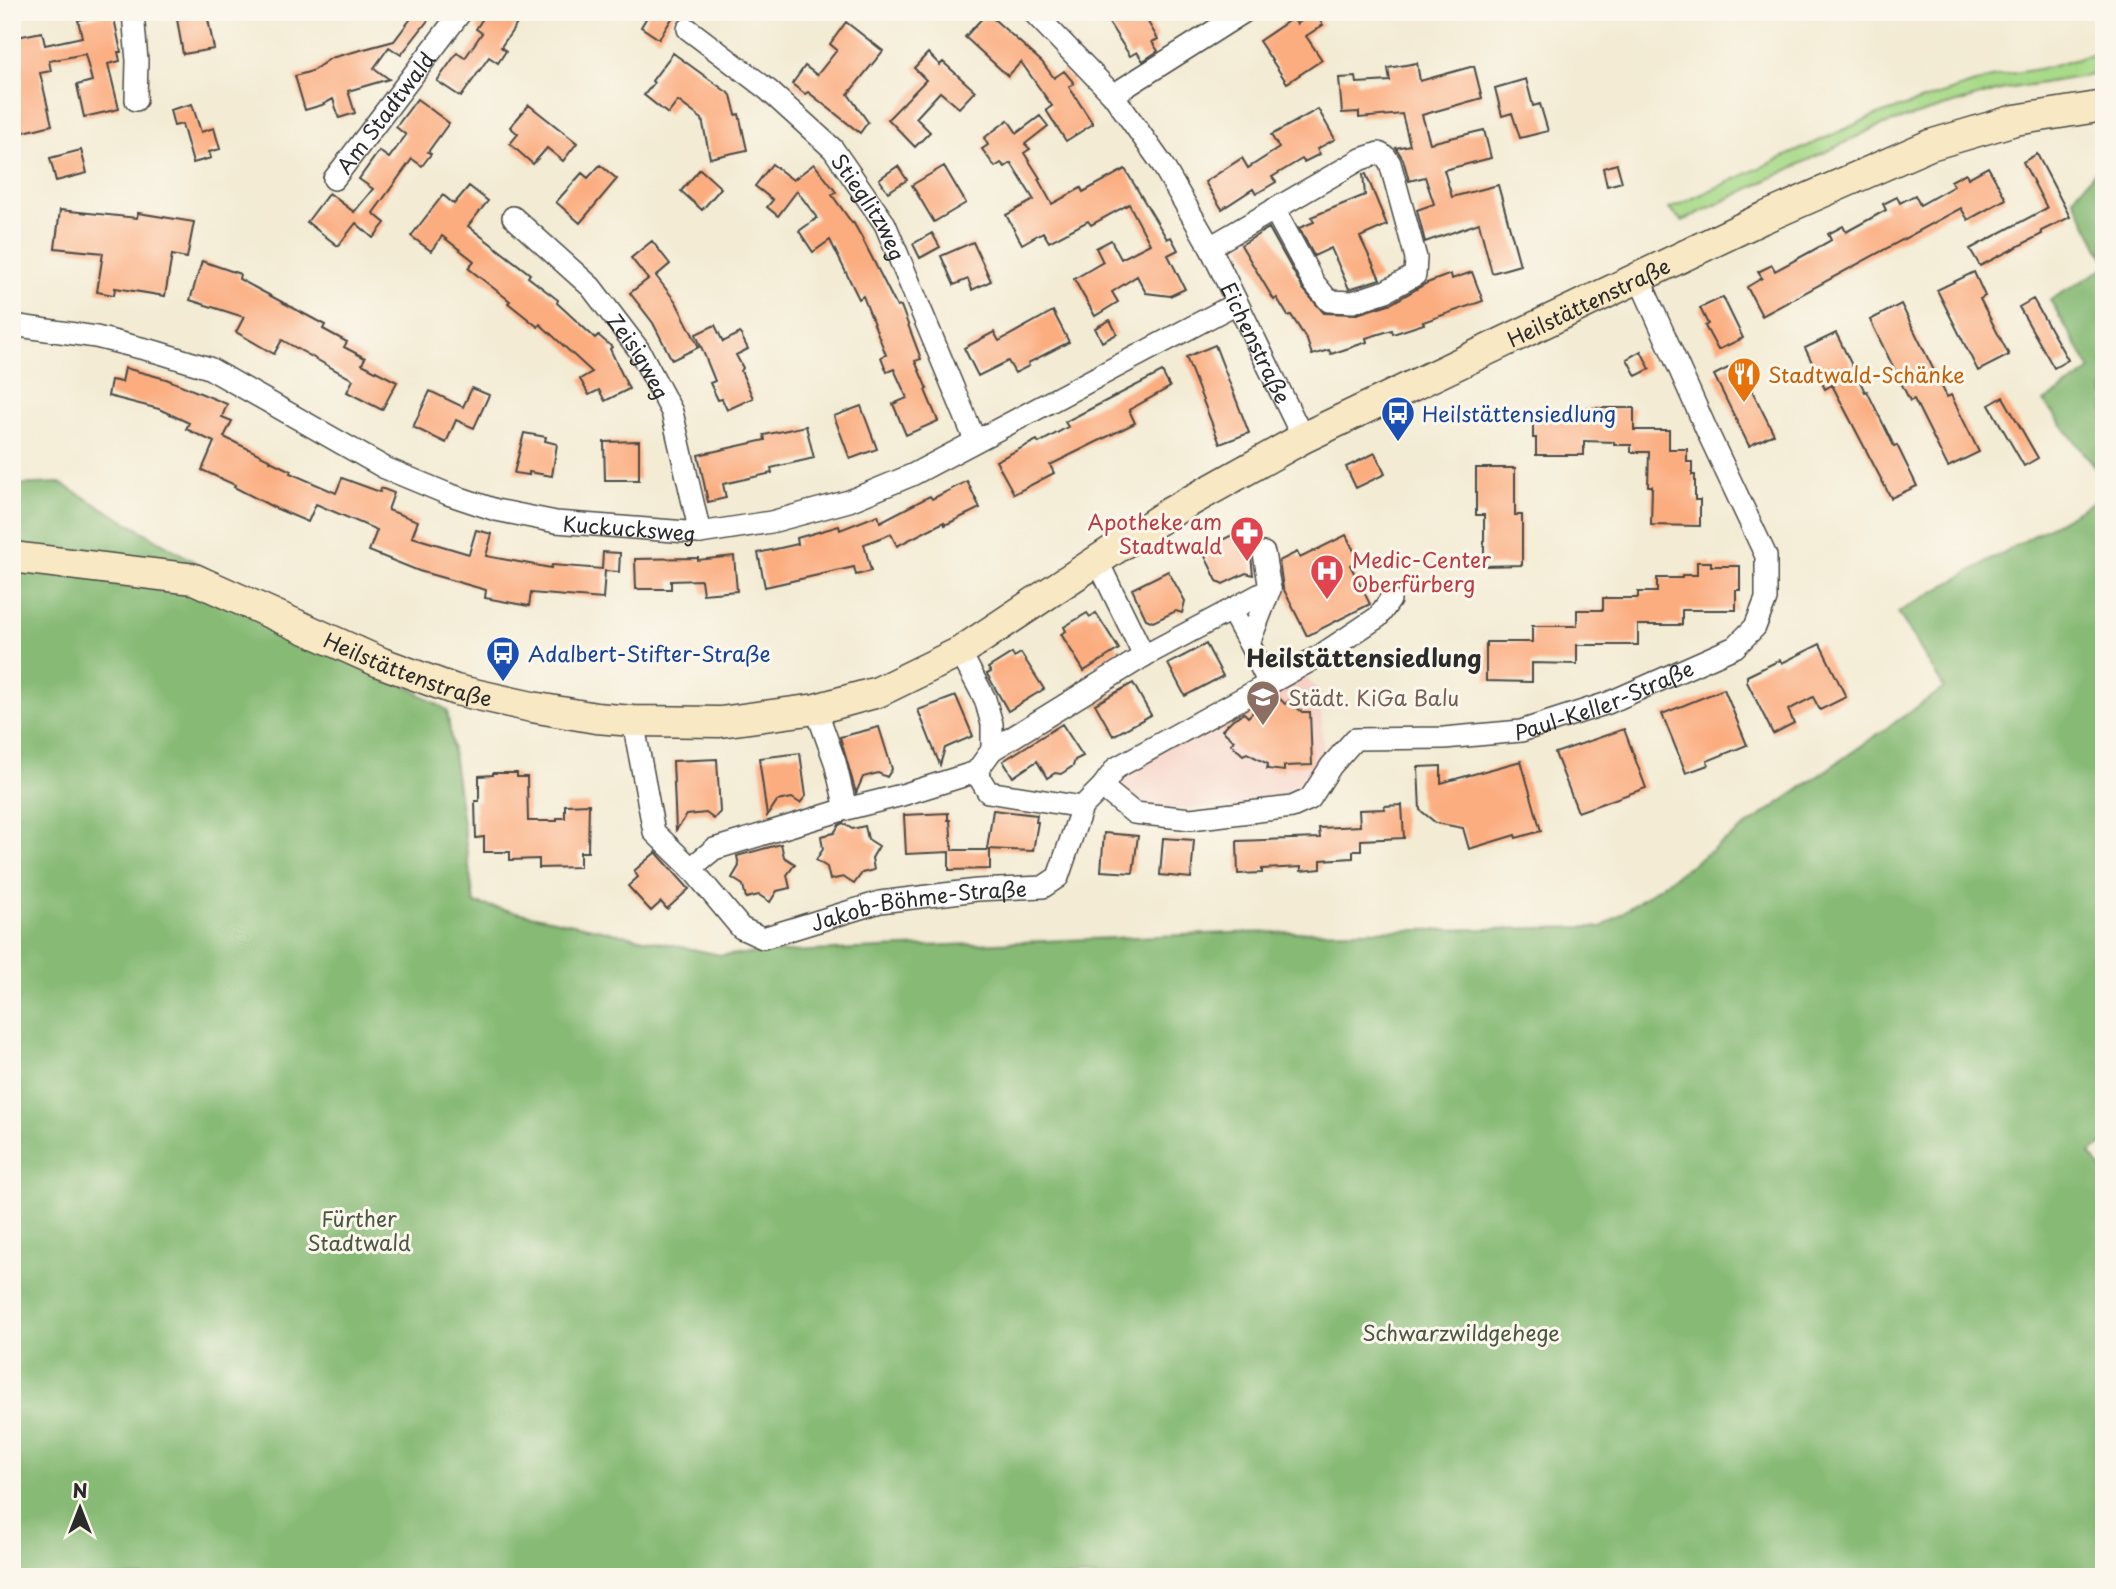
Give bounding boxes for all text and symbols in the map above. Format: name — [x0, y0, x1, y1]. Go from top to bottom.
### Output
street label: Am Stadtwald — [328, 44, 442, 180]
street label: Stieglitzweg — [824, 146, 914, 265]
street label: Heilstättenstraße — [1501, 249, 1675, 354]
street label: Eichenstraße — [1213, 276, 1300, 408]
street label: Zeisigweg — [600, 306, 678, 405]
restaurant icon: Stadtwald-Schänke — [1725, 355, 1763, 404]
place label: Stadtwald-Schänke — [1768, 358, 1965, 390]
bus stop icon: Heilstättensiedlung — [1379, 394, 1417, 443]
place label: Heilstättensiedlung — [1422, 397, 1616, 429]
place label: Apotheke am Stadtwald — [1087, 505, 1222, 561]
street label: Kuckucksweg — [562, 507, 697, 549]
pharmacy icon: Apotheke am Stadtwald — [1228, 514, 1266, 563]
place label: Medic-Center Oberfürberg — [1352, 543, 1491, 599]
hospital icon: Medic-Center Oberfürberg — [1308, 552, 1346, 601]
street label: Heilstättenstraße — [319, 623, 495, 714]
bus stop icon: Adalbert-Stifter-Straße — [484, 634, 522, 683]
place label: Adalbert-Stifter-Straße — [528, 637, 771, 669]
district label: Heilstättensiedlung — [1246, 639, 1482, 675]
street label: Paul-Keller-Straße — [1513, 651, 1698, 747]
school or university icon: Städt. KiGa Balu — [1244, 678, 1282, 727]
place label: Städt. KiGa Balu — [1288, 681, 1459, 713]
street label: Jakob-Böhme-Straße — [806, 872, 1027, 938]
park label: Fürther Stadtwald — [307, 1202, 411, 1258]
park label: Schwarzwildgehege — [1362, 1316, 1560, 1348]
north arrow — [46, 1474, 116, 1544]
text: N — [72, 1476, 88, 1504]

